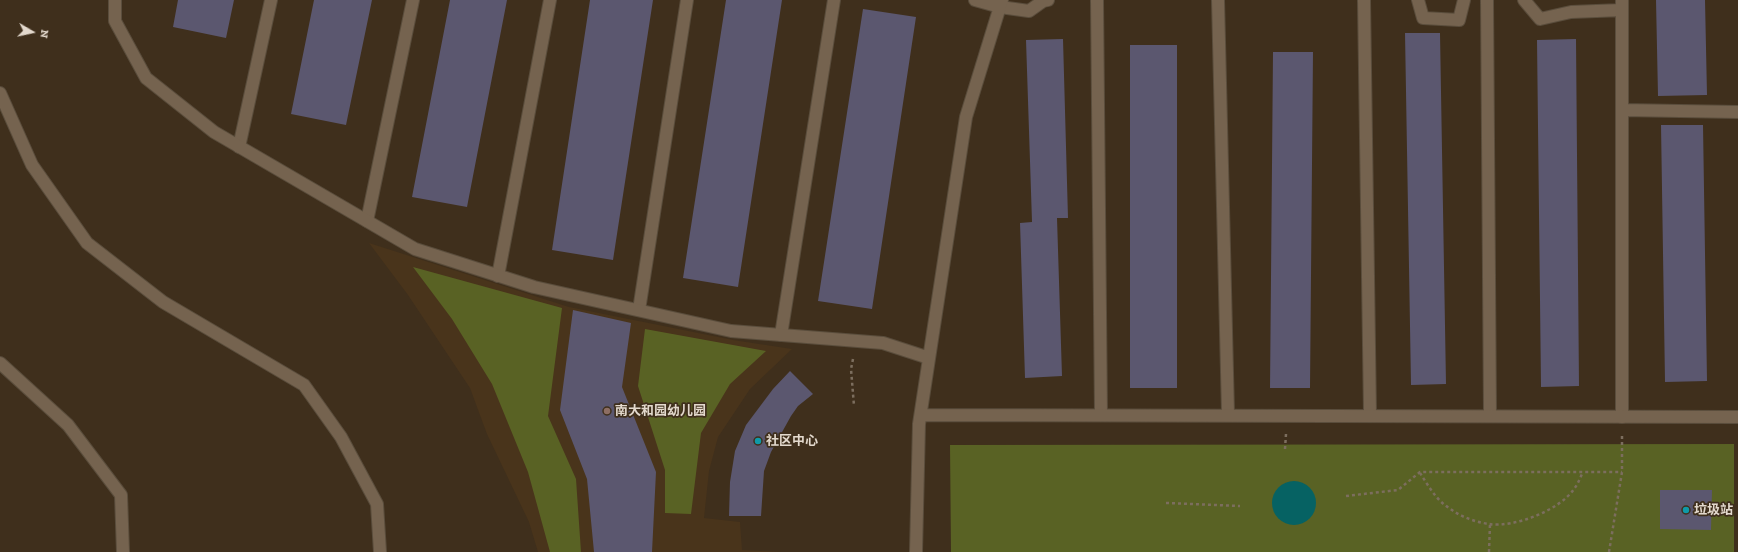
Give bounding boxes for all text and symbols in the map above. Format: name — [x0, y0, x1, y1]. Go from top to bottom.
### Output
north arrow — [12, 12, 52, 52]
text: N — [37, 29, 51, 39]
place label: 南大和园幼儿园 — [615, 403, 706, 419]
marker: 南大和园幼儿园 — [602, 406, 612, 416]
place label: 社区中心 — [766, 433, 818, 449]
marker: 社区中心 — [753, 436, 763, 446]
place label: 垃圾站 — [1694, 502, 1733, 518]
marker: 垃圾站 — [1681, 505, 1691, 515]

